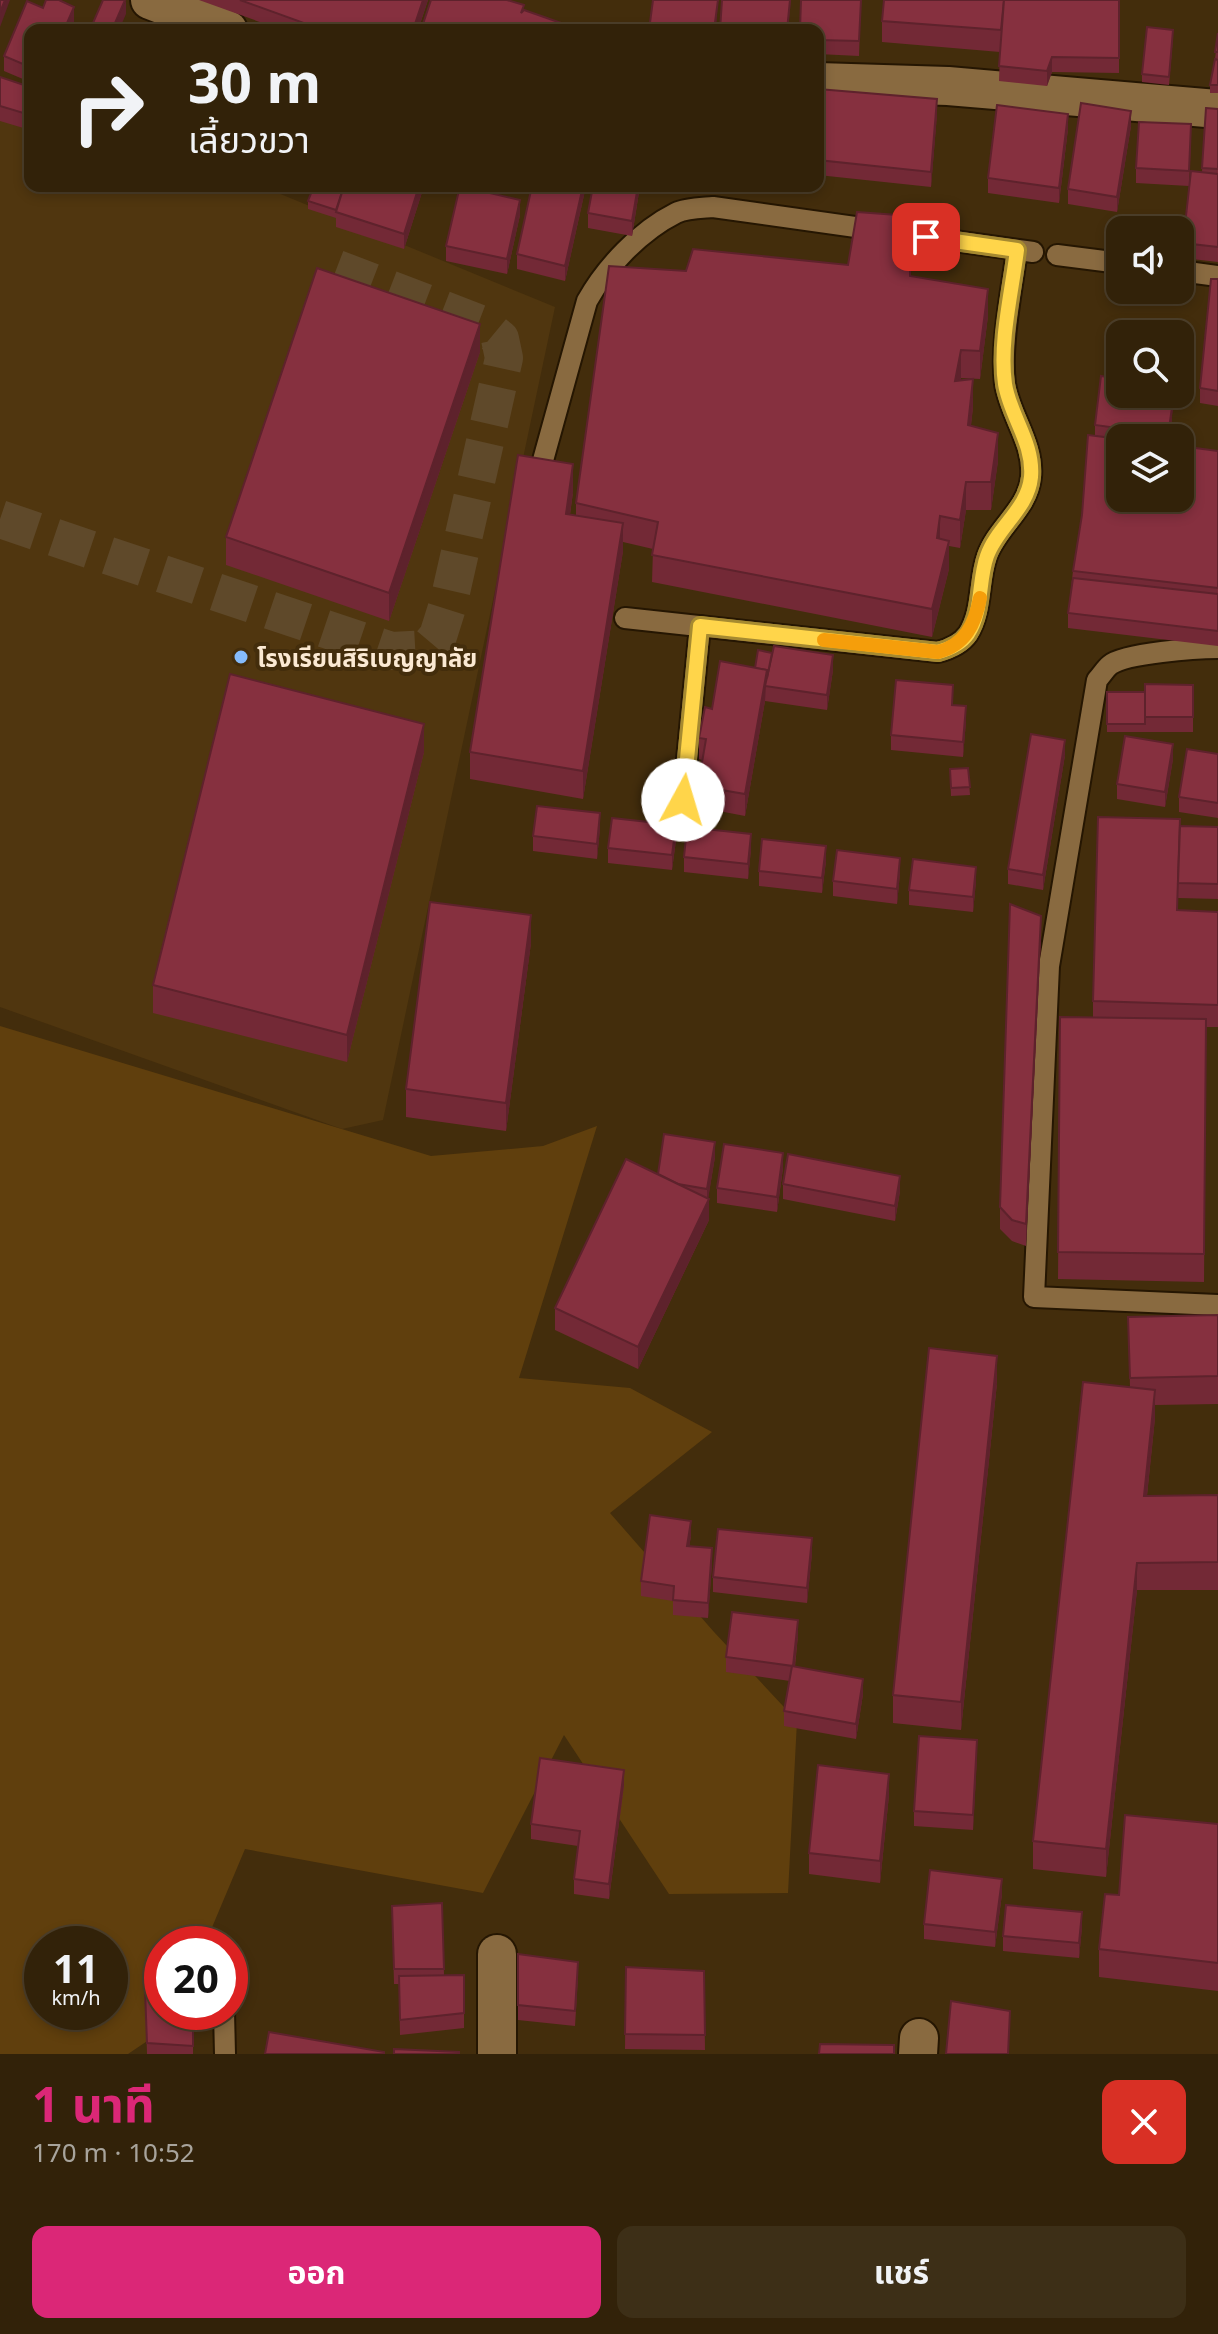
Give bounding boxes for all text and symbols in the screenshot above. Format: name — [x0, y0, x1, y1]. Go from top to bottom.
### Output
text: 30 m — [188, 43, 321, 119]
icon: right — [56, 56, 160, 160]
text: เลี้ยวขวา — [188, 115, 310, 164]
pin — [892, 203, 960, 271]
icon: arrive — [904, 215, 948, 259]
map controls — [1106, 216, 1194, 512]
button: sound — [1106, 216, 1194, 304]
button: search — [1106, 320, 1194, 408]
button: layers — [1106, 424, 1194, 512]
place label: โรงเรียนสิริเบญญาลัย — [257, 641, 477, 674]
marker: โรงเรียนสิริเบญญาลัย — [232, 648, 250, 666]
position arrow — [641, 758, 725, 842]
speed limit sign: 20 — [144, 1926, 248, 2030]
text: 11 — [53, 1940, 99, 1995]
text: km/h — [51, 1984, 101, 2011]
text: 1 นาที — [32, 2071, 155, 2136]
button: close — [1102, 2080, 1186, 2164]
text: 170 m · 10:52 — [32, 2134, 195, 2170]
button: ออก — [32, 2226, 601, 2318]
button: แชร์ — [617, 2226, 1186, 2318]

